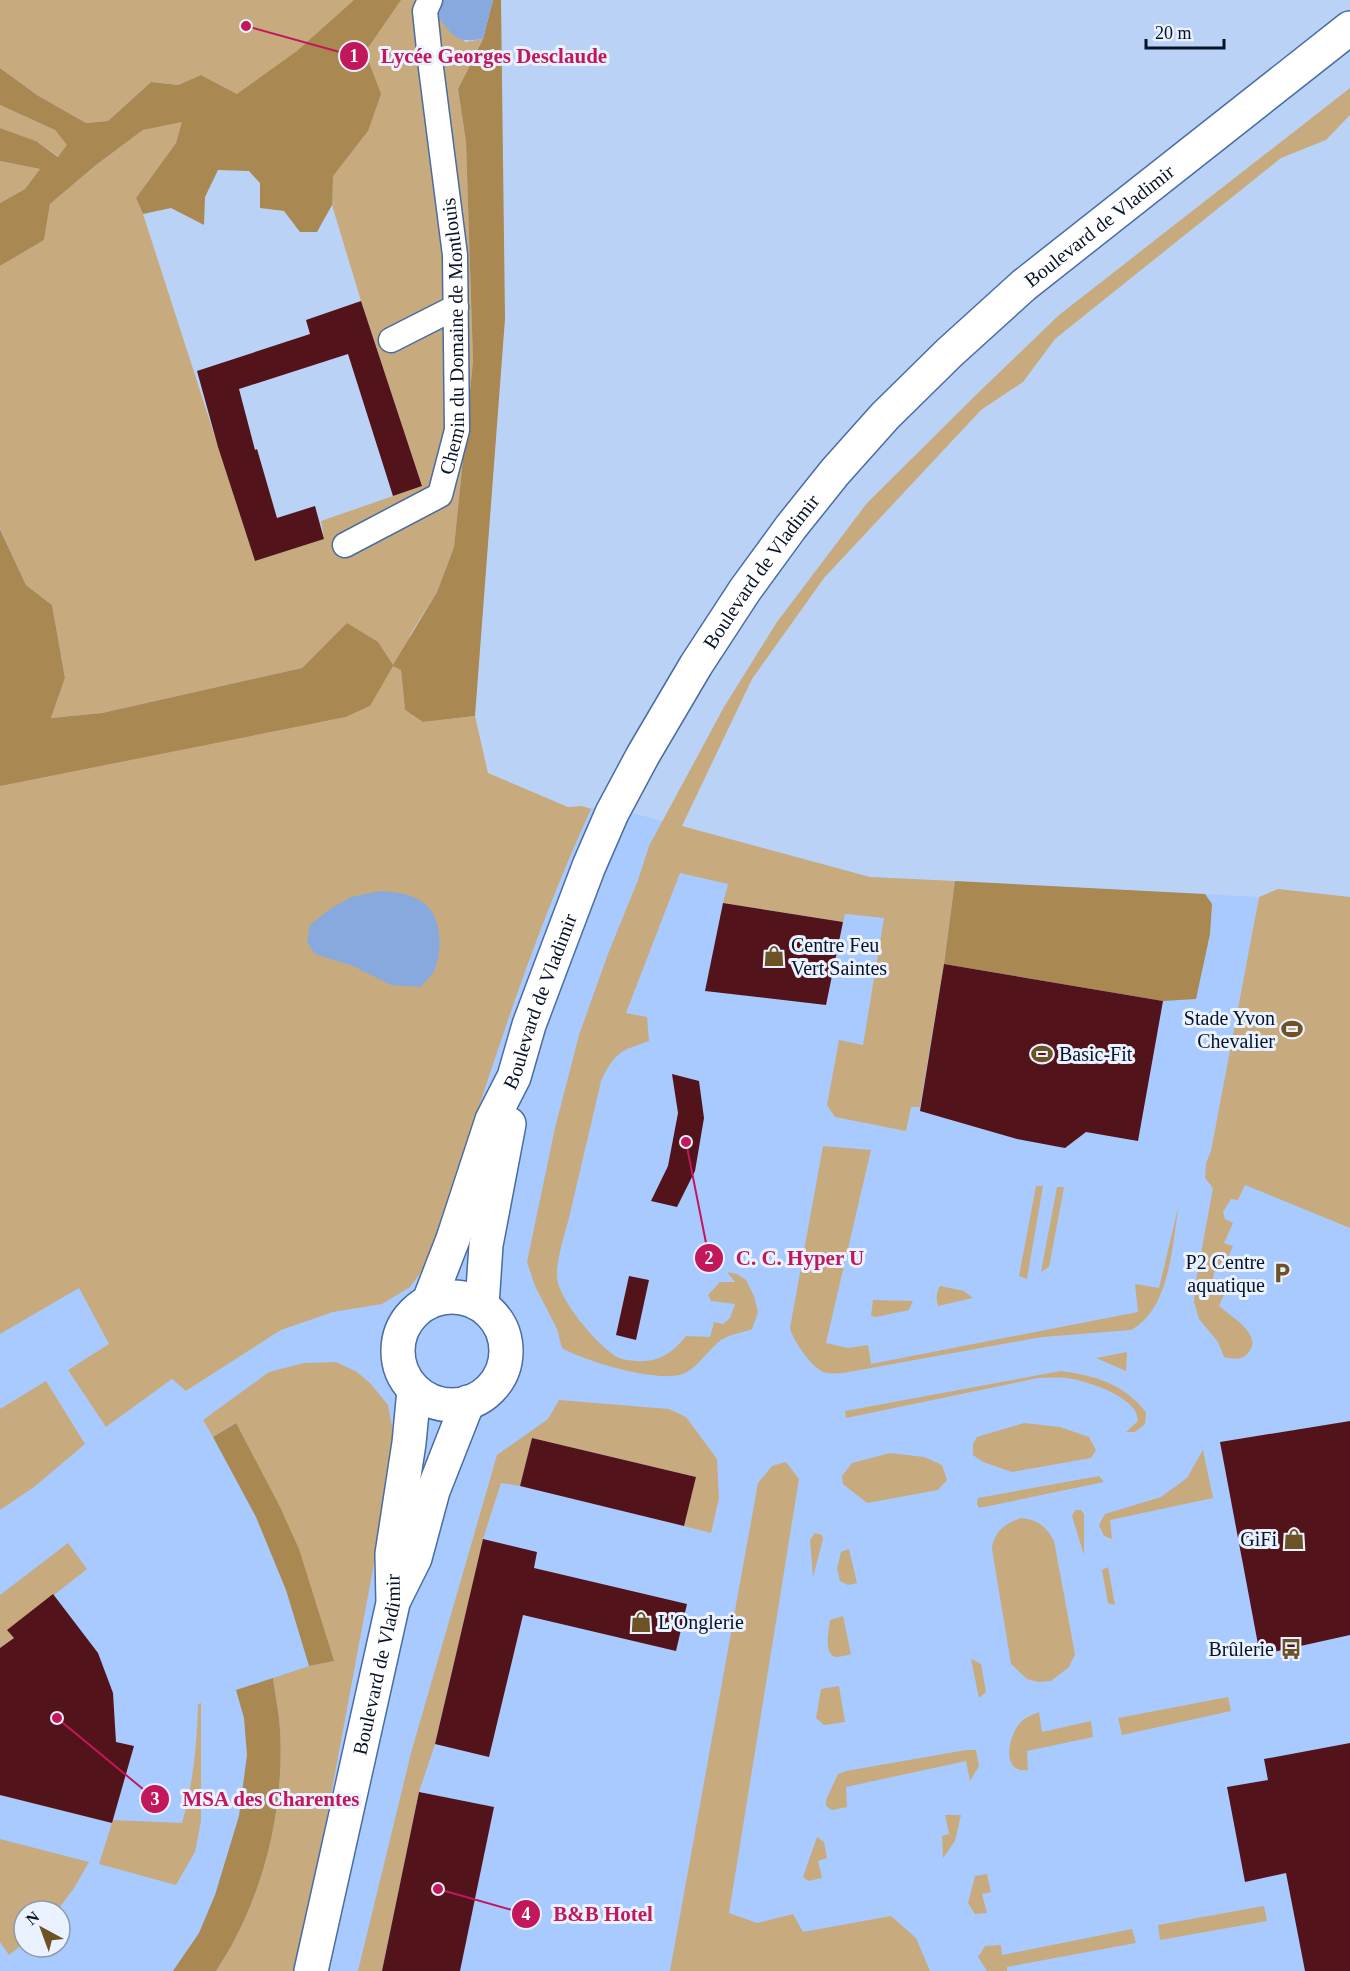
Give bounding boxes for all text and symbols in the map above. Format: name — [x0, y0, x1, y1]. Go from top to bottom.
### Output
scale bar — [1146, 12, 1224, 50]
text: 20 m — [1155, 23, 1192, 43]
callout: Lycée Georges Desclaude — [339, 36, 619, 75]
text: Lycée Georges Desclaude — [381, 44, 607, 68]
text: 1 — [350, 46, 359, 66]
street label: Boulevard de Vladimir — [1020, 160, 1179, 291]
street label: Chemin du Domaine de Montlouis — [435, 196, 468, 477]
street label: Boulevard de Vladimir — [699, 490, 824, 653]
street label: Boulevard de Vladimir — [499, 910, 581, 1093]
place label: Centre Feu Vert Saintes — [791, 934, 887, 979]
shop icon: Centre Feu Vert Saintes — [762, 944, 786, 968]
place label: Stade Yvon Chevalier — [1184, 1007, 1275, 1052]
sports icon: Stade Yvon Chevalier — [1280, 1017, 1304, 1041]
sports icon: Basic-Fit — [1030, 1042, 1054, 1066]
place label: Basic-Fit — [1059, 1043, 1133, 1065]
callout: C. C. Hyper U — [694, 1238, 877, 1277]
text: C. C. Hyper U — [736, 1246, 864, 1270]
text: 2 — [705, 1248, 714, 1268]
place label: P2 Centre aquatique — [1186, 1251, 1265, 1297]
parking icon: P2 Centre aquatique — [1270, 1261, 1294, 1285]
shop icon: GiFi — [1282, 1527, 1306, 1551]
place label: GiFi — [1240, 1528, 1277, 1550]
street label: Boulevard de Vladimir — [349, 1573, 404, 1757]
shop icon: L'Onglerie — [629, 1610, 653, 1634]
place label: L'Onglerie — [658, 1611, 744, 1634]
bus stop icon: Brûlerie — [1279, 1637, 1303, 1661]
place label: Brûlerie — [1208, 1638, 1274, 1660]
callout: MSA des Charentes — [140, 1779, 372, 1818]
text: MSA des Charentes — [183, 1787, 359, 1811]
text: 3 — [151, 1789, 160, 1809]
callout: B&B Hotel — [511, 1894, 664, 1933]
north arrow — [12, 1899, 72, 1959]
text: B&B Hotel — [553, 1902, 653, 1926]
text: 4 — [522, 1904, 531, 1924]
text: N — [23, 1908, 43, 1928]

